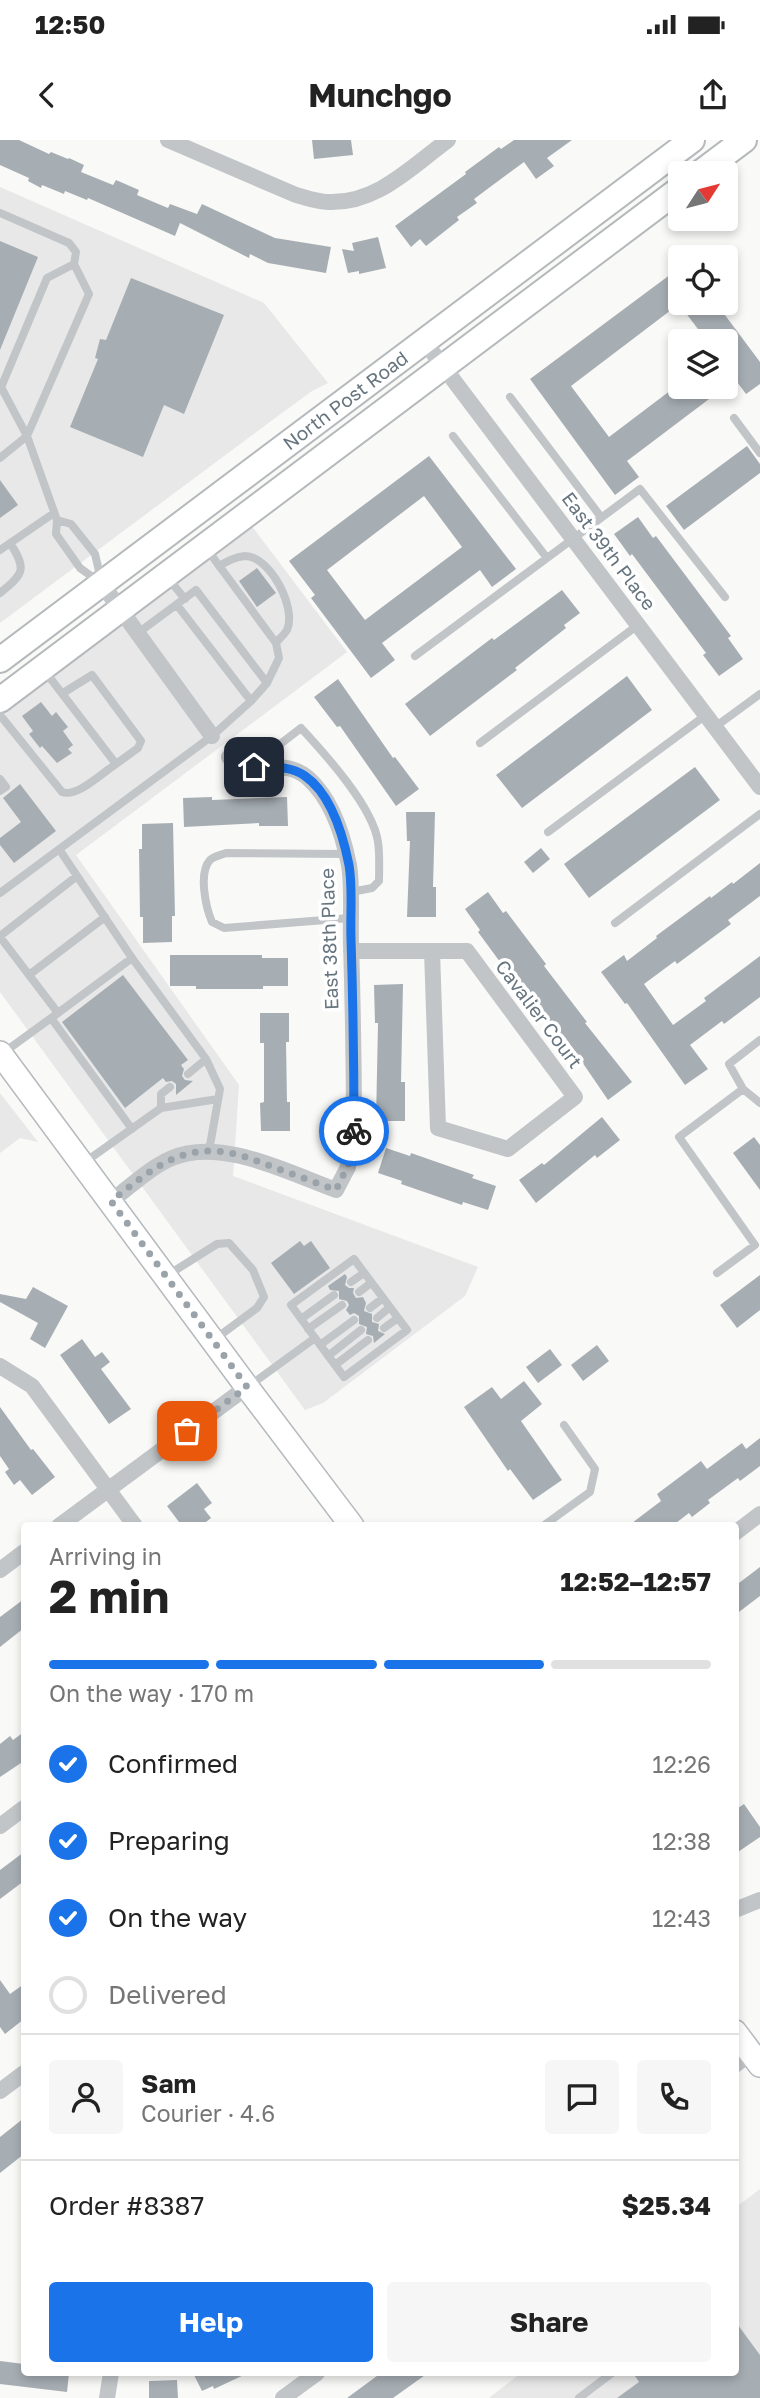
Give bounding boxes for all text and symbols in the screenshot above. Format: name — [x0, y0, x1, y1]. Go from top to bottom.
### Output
text: 12:50 — [35, 9, 105, 40]
icon: back — [28, 76, 66, 114]
text: Munchgo — [308, 76, 452, 114]
icon: share — [694, 76, 732, 114]
north arrow — [668, 161, 738, 231]
map controls — [668, 161, 738, 399]
button: locate — [668, 245, 738, 315]
button: layers — [668, 329, 738, 399]
street label: North Post Road — [278, 346, 412, 454]
street label: East 39th Place — [558, 487, 661, 614]
pin — [224, 737, 284, 797]
icon: home — [235, 748, 273, 786]
street label: East 38th Place — [315, 868, 342, 1010]
street label: Cavalier Court — [491, 955, 588, 1072]
courier — [319, 1096, 389, 1166]
icon: bike — [335, 1112, 373, 1150]
pin — [157, 1401, 217, 1461]
icon: bag — [168, 1412, 206, 1450]
text: Arriving in — [49, 1542, 162, 1570]
text: 12:52–12:57 — [560, 1566, 711, 1597]
text: 2 min — [49, 1568, 169, 1623]
text: On the way · 170 m — [49, 1679, 254, 1707]
icon: check — [49, 1745, 87, 1783]
text: Confirmed — [108, 1748, 238, 1779]
text: 12:26 — [652, 1750, 711, 1778]
icon: check — [49, 1822, 87, 1860]
text: Preparing — [108, 1825, 230, 1856]
text: 12:38 — [652, 1827, 711, 1855]
icon: check — [49, 1899, 87, 1937]
text: On the way — [108, 1902, 247, 1933]
text: 12:43 — [652, 1904, 711, 1932]
text: Delivered — [108, 1979, 227, 2010]
button: person — [49, 2060, 123, 2134]
button: chat — [545, 2060, 619, 2134]
button: phone — [637, 2060, 711, 2134]
text: Sam — [141, 2068, 196, 2099]
text: Courier · 4.6 — [141, 2099, 275, 2127]
text: Order #8387 — [49, 2190, 204, 2221]
text: $25.34 — [621, 2190, 711, 2221]
button: Help — [49, 2282, 373, 2362]
button: Share — [387, 2282, 711, 2362]

